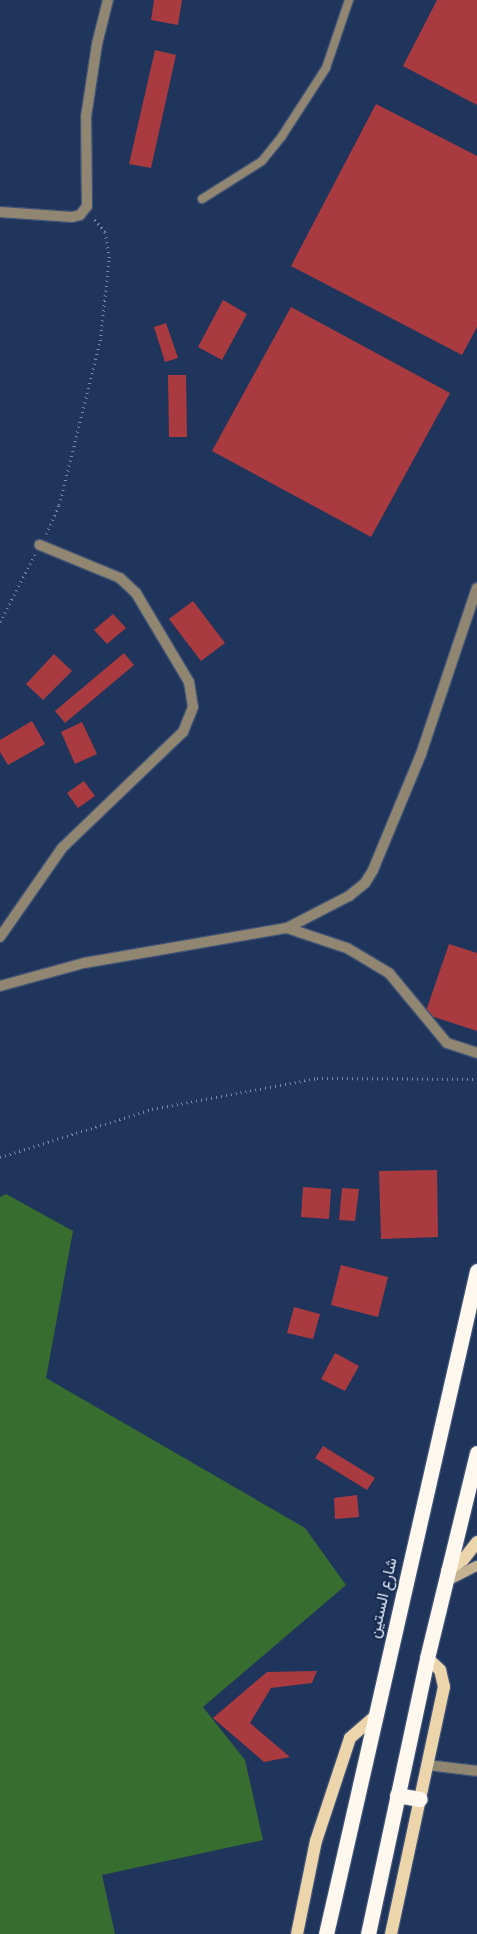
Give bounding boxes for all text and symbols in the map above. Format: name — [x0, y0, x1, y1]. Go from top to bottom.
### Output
street label: شارع الستين — [364, 1556, 402, 1640]

